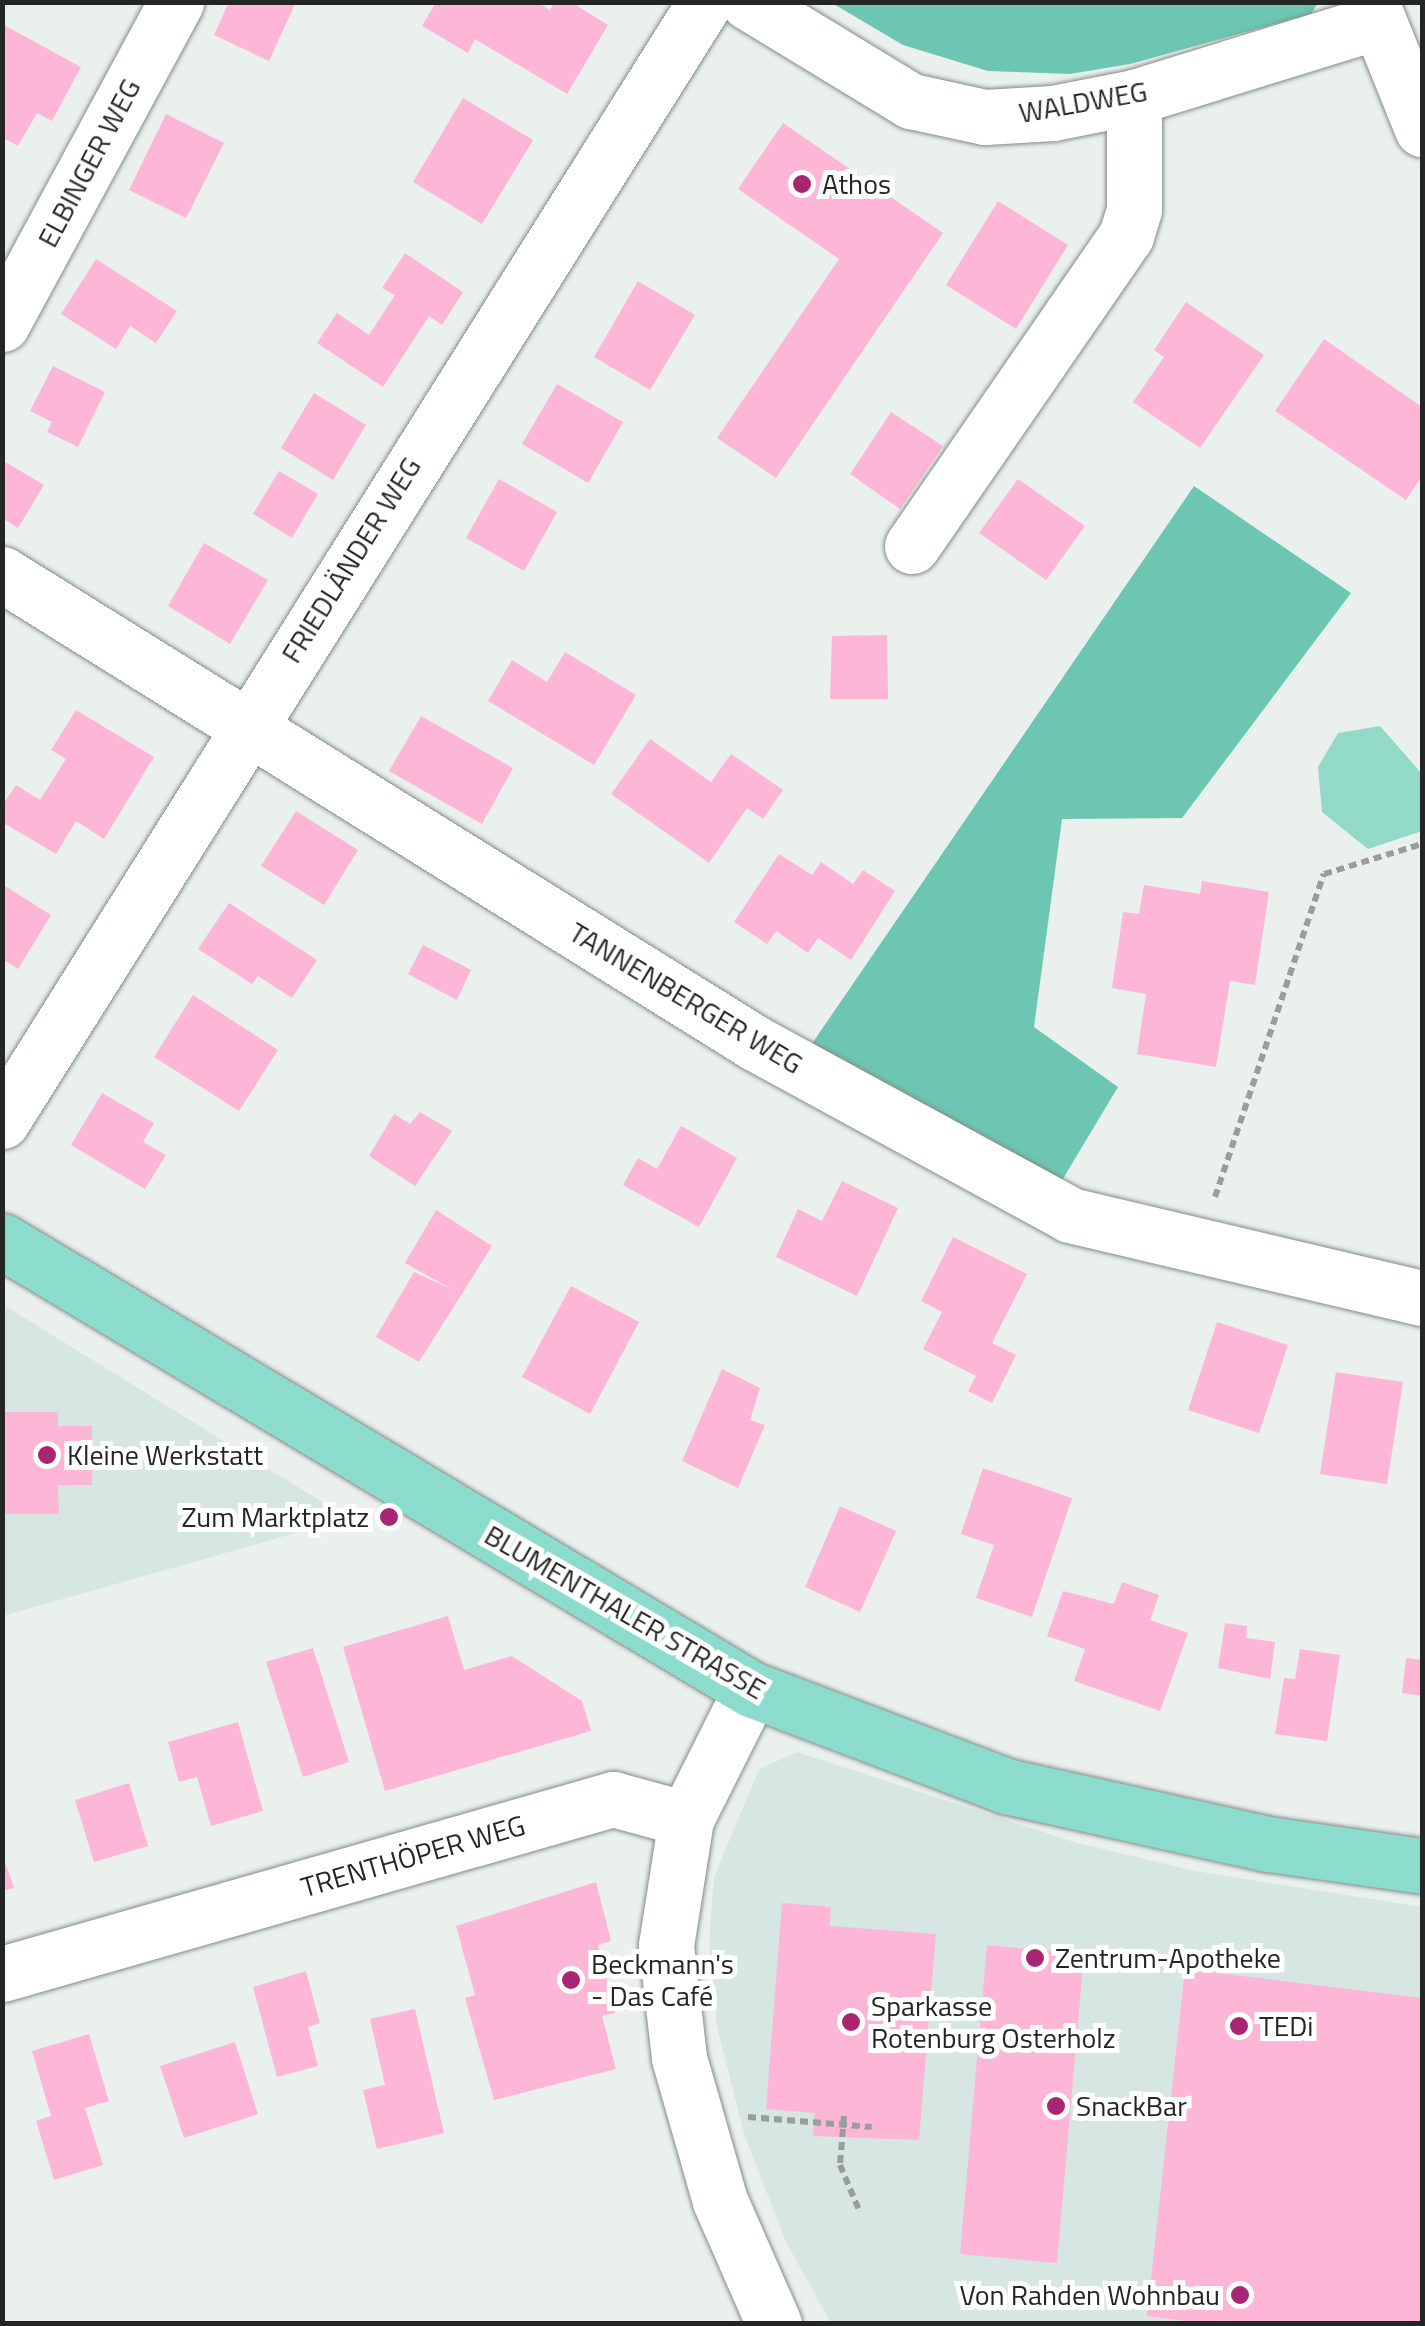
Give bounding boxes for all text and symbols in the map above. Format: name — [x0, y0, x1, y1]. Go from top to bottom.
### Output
street label: ELBINGER WEG — [31, 73, 147, 253]
street label: WALDWEG — [1016, 74, 1150, 130]
place label: Athos — [822, 167, 891, 201]
marker: Athos — [791, 173, 813, 195]
street label: FRIEDLÄNDER WEG — [274, 451, 428, 669]
street label: TANNENBERGER WEG — [563, 915, 809, 1081]
place label: Kleine Werkstatt — [67, 1438, 263, 1472]
marker: Kleine Werkstatt — [36, 1444, 58, 1466]
place label: Zum Marktplatz — [182, 1500, 369, 1534]
marker: Zum Marktplatz — [378, 1506, 400, 1528]
street label: BLUMENTHALER STRASSE — [479, 1518, 771, 1706]
street label: TRENTHÖPER WEG — [297, 1808, 529, 1904]
place label: Zentrum-Apotheke — [1055, 1941, 1281, 1975]
place label: Beckmann's - Das Café — [591, 1947, 734, 2013]
marker: Zentrum-Apotheke — [1024, 1947, 1046, 1969]
marker: Beckmann's - Das Café — [560, 1969, 582, 1991]
place label: Sparkasse Rotenburg Osterholz — [871, 1989, 1115, 2055]
place label: TEDi — [1259, 2009, 1313, 2043]
marker: Sparkasse Rotenburg Osterholz — [840, 2011, 862, 2033]
marker: TEDi — [1228, 2015, 1250, 2037]
place label: SnackBar — [1076, 2089, 1187, 2123]
marker: SnackBar — [1045, 2095, 1067, 2117]
place label: Von Rahden Wohnbau — [959, 2278, 1220, 2312]
marker: Von Rahden Wohnbau — [1229, 2284, 1251, 2306]

